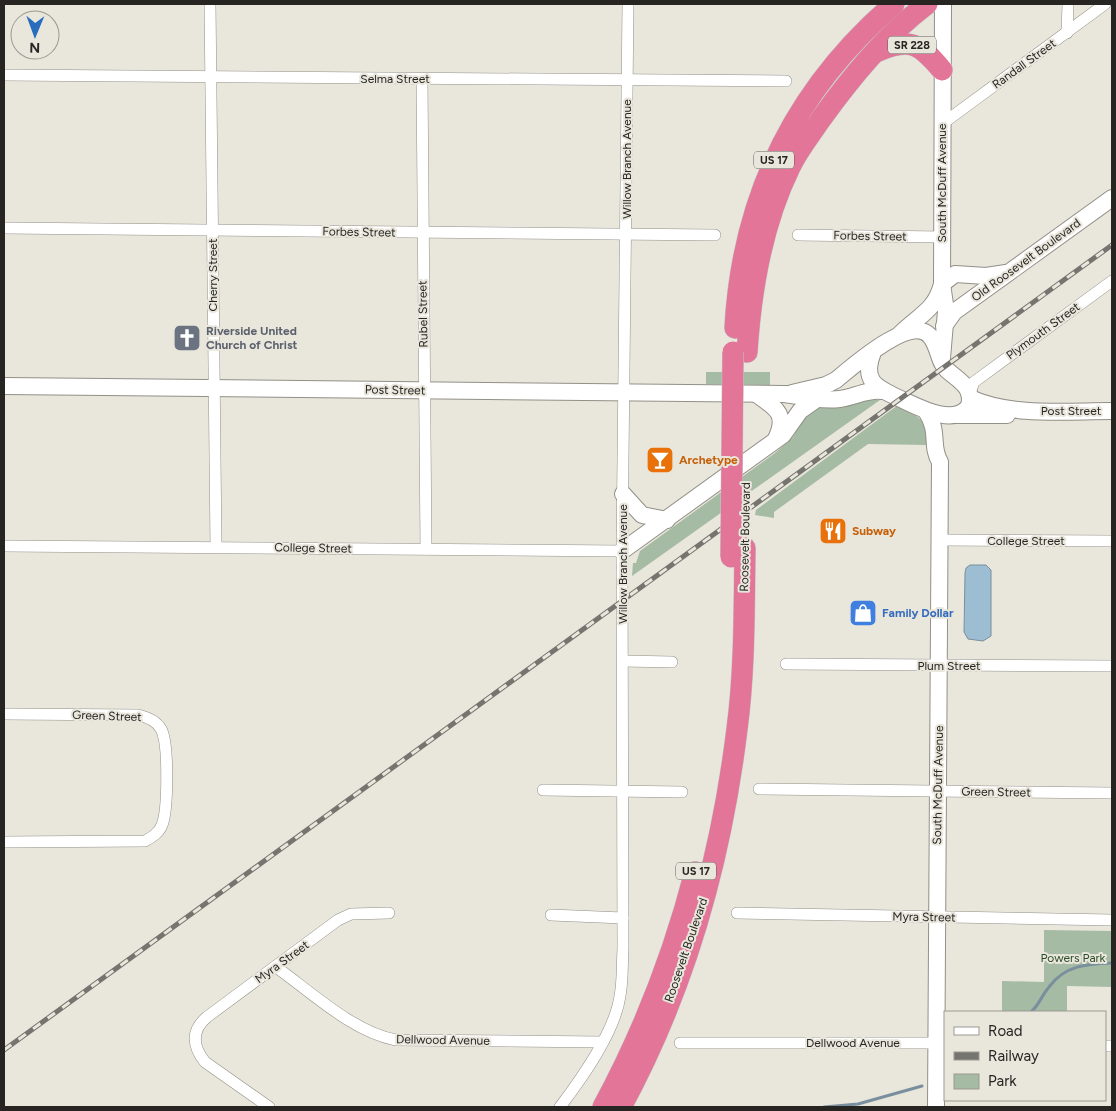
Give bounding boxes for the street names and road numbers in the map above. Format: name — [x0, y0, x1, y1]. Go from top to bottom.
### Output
road number: SR 228 — [888, 36, 936, 54]
street label: Randall Street — [989, 36, 1059, 92]
street label: Selma Street — [360, 72, 430, 86]
street label: Willow Branch Avenue — [620, 99, 634, 219]
street label: South McDuff Avenue — [935, 123, 949, 243]
road number: US 17 — [754, 152, 794, 168]
street label: Old Roosevelt Boulevard — [969, 216, 1083, 304]
street label: Forbes Street — [322, 224, 396, 240]
street label: Forbes Street — [833, 228, 907, 244]
street label: Cherry Street — [206, 238, 220, 311]
street label: Rubel Street — [415, 280, 431, 348]
street label: Plymouth Street — [1003, 299, 1083, 362]
street label: Post Street — [365, 382, 426, 398]
street label: Post Street — [1041, 404, 1102, 418]
street label: Roosevelt Boulevard — [737, 482, 753, 592]
street label: Willow Branch Avenue — [616, 504, 630, 624]
street label: College Street — [987, 534, 1065, 548]
street label: College Street — [274, 540, 352, 556]
street label: Plum Street — [917, 659, 981, 673]
street label: Green Street — [72, 708, 142, 724]
street label: South McDuff Avenue — [930, 725, 946, 845]
street label: Green Street — [961, 784, 1031, 800]
road number: US 17 — [676, 862, 716, 879]
street label: Roosevelt Boulevard — [662, 896, 710, 1004]
street label: Myra Street — [892, 909, 956, 925]
street label: Myra Street — [252, 937, 312, 986]
street label: Dellwood Avenue — [396, 1032, 490, 1048]
street label: Dellwood Avenue — [806, 1036, 900, 1050]

